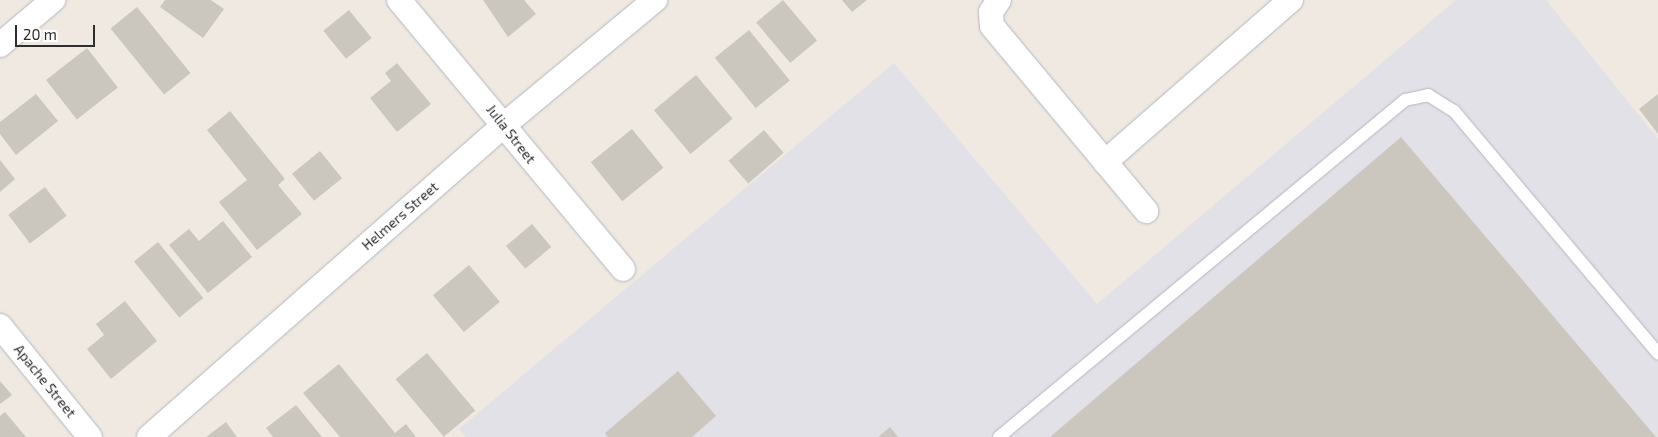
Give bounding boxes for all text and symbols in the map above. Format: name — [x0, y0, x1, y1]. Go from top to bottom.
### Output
scale bar — [18, 15, 98, 47]
text: 20 m — [23, 25, 57, 43]
street label: Julia Street — [483, 101, 539, 167]
street label: Helmers Street — [358, 178, 442, 254]
street label: Apache Street — [10, 341, 80, 421]

